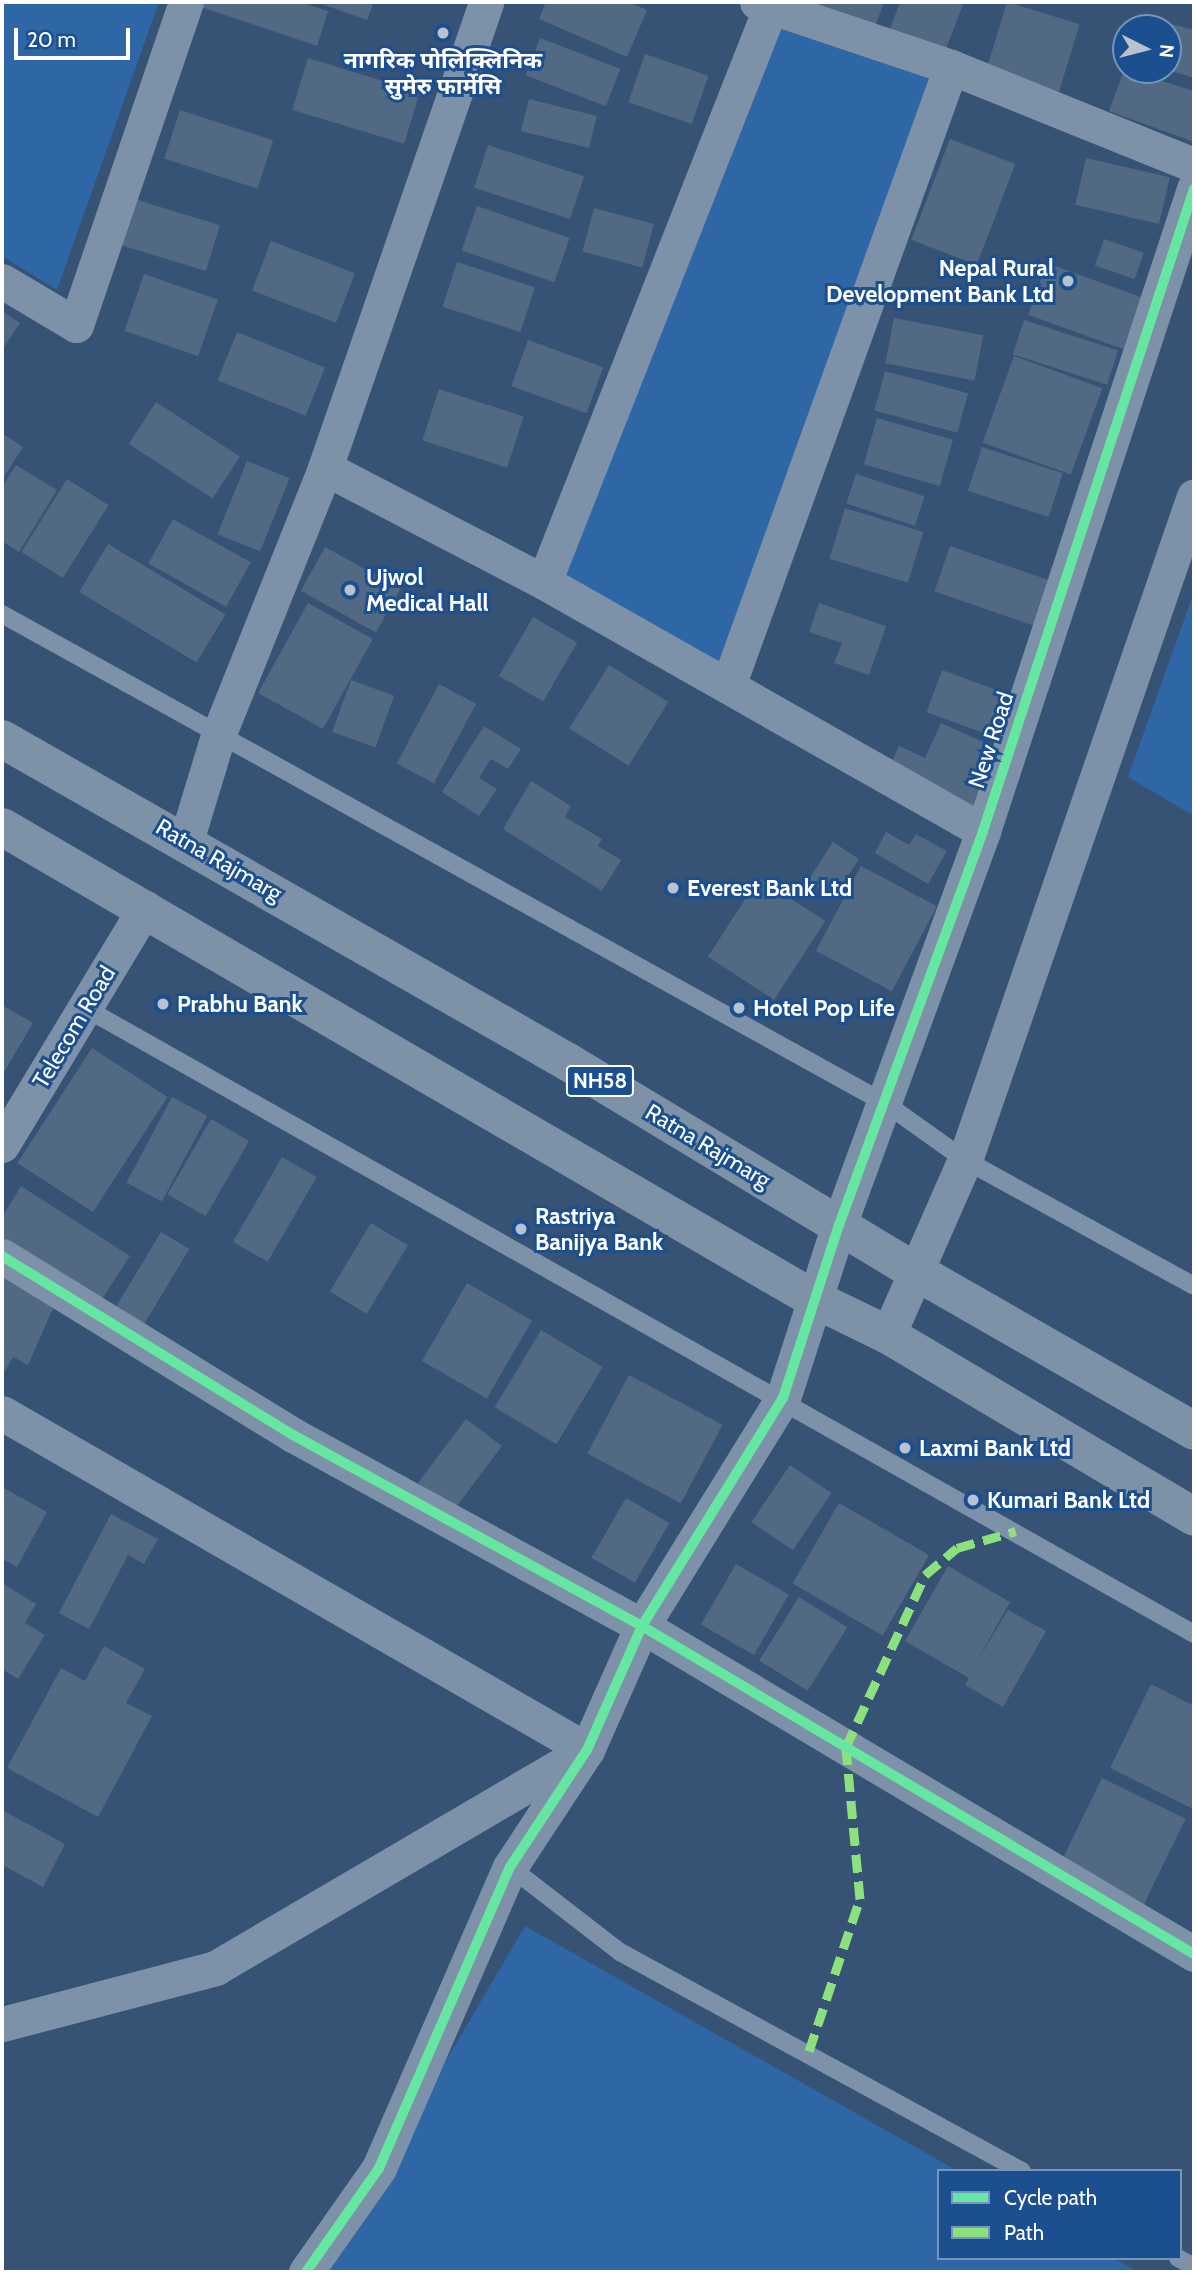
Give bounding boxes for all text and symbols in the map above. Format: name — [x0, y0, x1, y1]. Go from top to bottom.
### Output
scale bar — [18, 14, 133, 58]
north arrow — [1112, 14, 1182, 84]
marker: नागरिक पोलिक्लिनिक सुमेरु फार्मेसि — [433, 23, 453, 43]
text: 20 m — [27, 27, 76, 52]
text: N — [1154, 43, 1179, 59]
place label: नागरिक पोलिक्लिनिक सुमेरु फार्मेसि — [344, 46, 542, 100]
place label: Nepal Rural Development Bank Ltd — [826, 254, 1054, 308]
marker: Nepal Rural Development Bank Ltd — [1060, 273, 1076, 289]
place label: Ujwol Medical Hall — [366, 563, 489, 617]
marker: Ujwol Medical Hall — [340, 580, 360, 600]
street label: New Road — [963, 688, 1019, 792]
street label: Ratna Rajmarg — [151, 813, 287, 907]
place label: Everest Bank Ltd — [687, 874, 852, 902]
marker: Everest Bank Ltd — [665, 880, 681, 896]
street label: Telecom Road — [27, 961, 121, 1093]
place label: Prabhu Bank — [177, 990, 303, 1018]
place label: Hotel Pop Life — [753, 994, 895, 1022]
marker: Prabhu Bank — [155, 996, 171, 1012]
marker: Hotel Pop Life — [731, 1000, 747, 1016]
road number: NH58 — [565, 1064, 635, 1098]
street label: Ratna Rajmarg — [641, 1098, 775, 1194]
place label: Rastriya Banijya Bank — [535, 1202, 663, 1256]
marker: Rastriya Banijya Bank — [513, 1221, 529, 1237]
place label: Laxmi Bank Ltd — [919, 1434, 1071, 1462]
marker: Laxmi Bank Ltd — [897, 1440, 913, 1456]
place label: Kumari Bank Ltd — [987, 1486, 1150, 1514]
marker: Kumari Bank Ltd — [965, 1492, 981, 1508]
legend — [937, 2169, 1182, 2260]
text: Cycle path — [1004, 2185, 1097, 2210]
text: Path — [1004, 2220, 1044, 2245]

